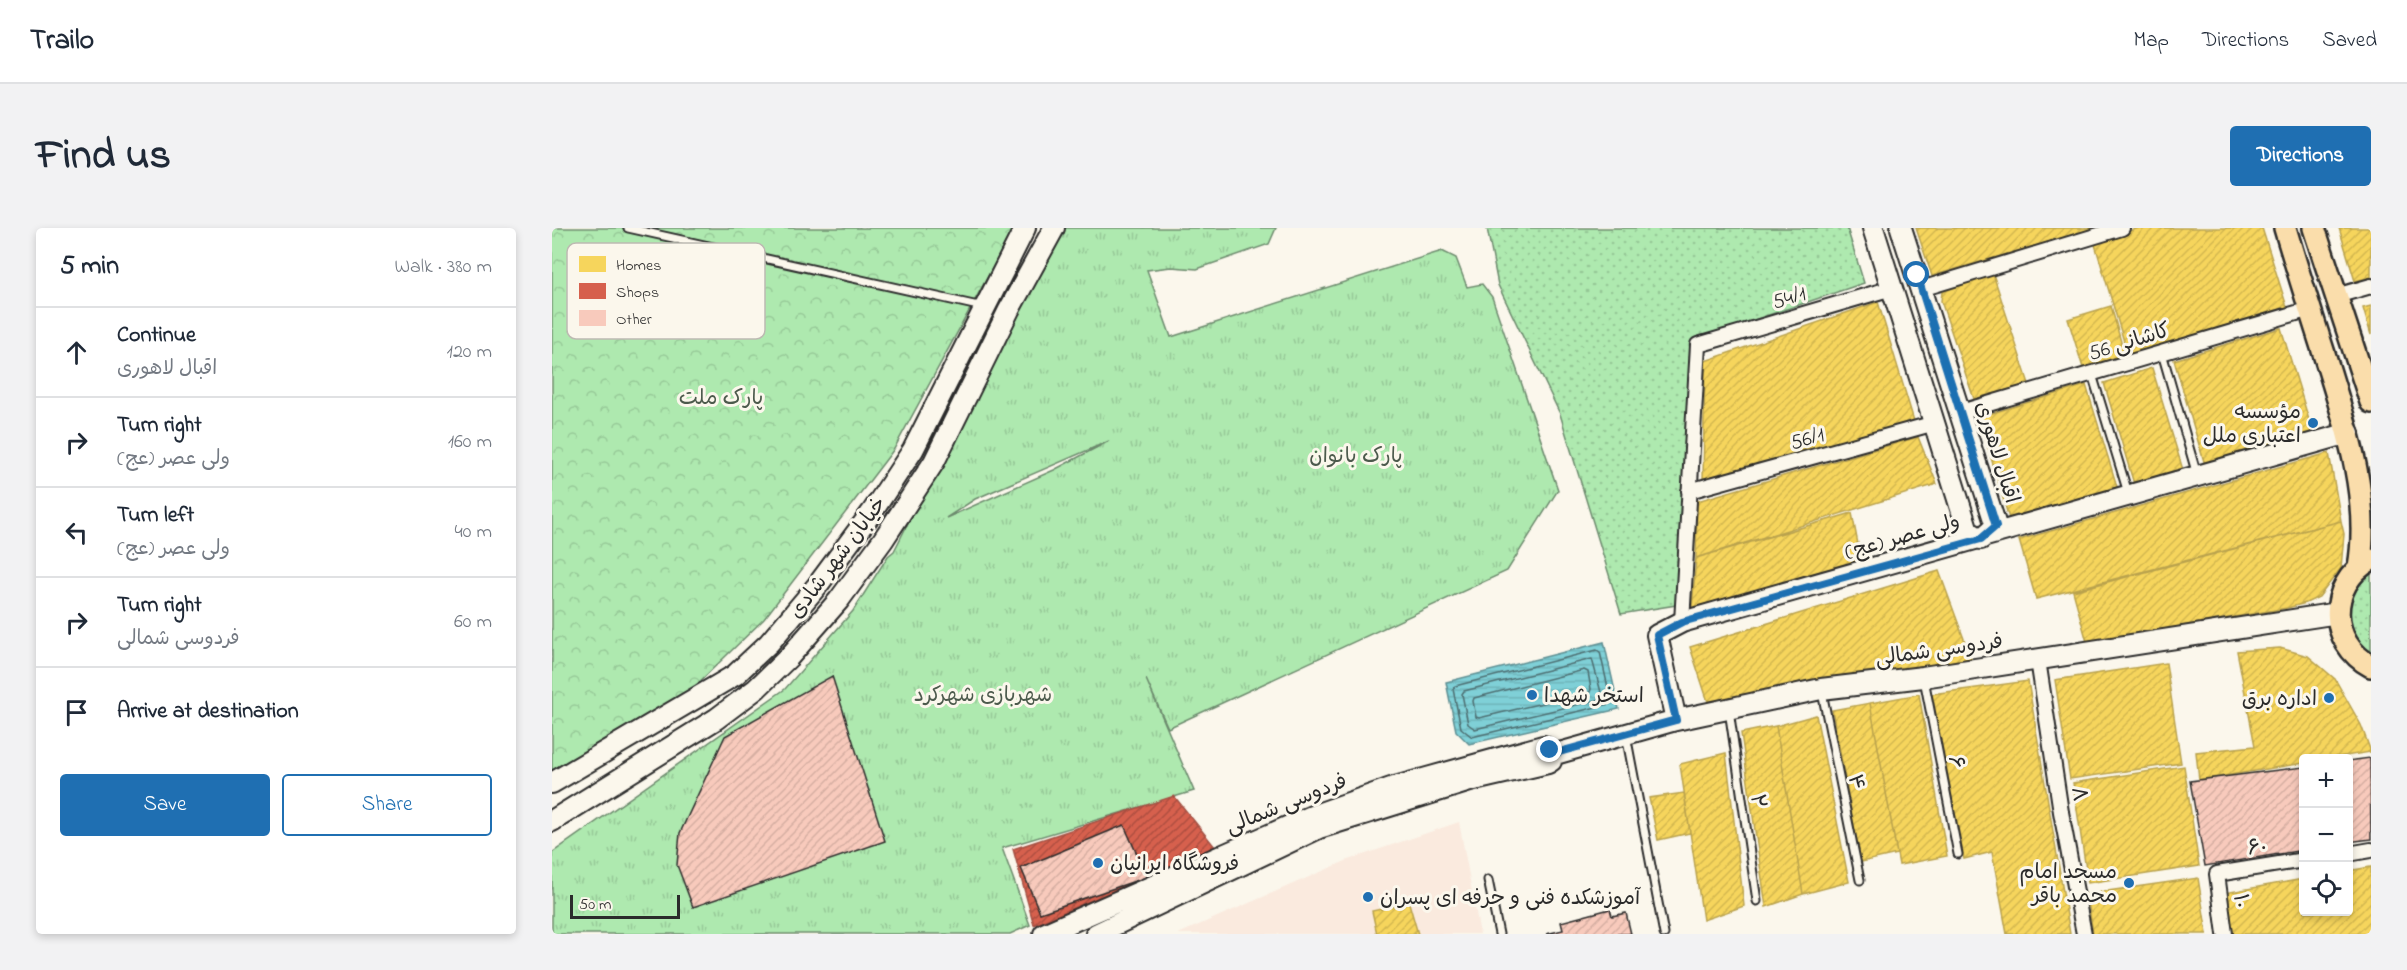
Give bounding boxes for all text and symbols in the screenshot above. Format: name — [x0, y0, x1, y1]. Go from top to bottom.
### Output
text: Trailo — [30, 21, 94, 62]
text: Map — [2133, 26, 2169, 56]
text: Directions — [2202, 26, 2289, 56]
text: Saved — [2322, 26, 2377, 56]
text: Find us — [36, 126, 171, 187]
button: Directions — [2230, 126, 2371, 186]
legend — [567, 243, 765, 339]
text: 5 min — [60, 248, 119, 286]
text: Walk · 380 m — [394, 253, 492, 282]
text: Homes — [616, 254, 661, 278]
route start — [1903, 261, 1929, 287]
street label: 54/1 — [1769, 280, 1810, 318]
text: Shops — [616, 281, 659, 305]
text: Other — [616, 308, 652, 332]
street label: کاشانی 56 — [2085, 316, 2174, 370]
text: Continue — [117, 320, 196, 352]
icon: ahead — [60, 336, 93, 369]
text: 120 m — [447, 338, 492, 367]
text: اقبال لاهوری — [117, 355, 217, 384]
park label: پارک ملت — [679, 384, 763, 414]
street label: اقبال لاهوری — [1966, 398, 2026, 507]
place label: مؤسسه اعتباری ملل — [2203, 398, 2301, 452]
text: Turn right — [117, 410, 202, 442]
marker: مؤسسه اعتباری ملل — [2306, 416, 2320, 430]
street label: 56/1 — [1787, 421, 1829, 459]
icon: right — [60, 426, 93, 459]
text: 160 m — [448, 428, 492, 457]
park label: پارک بانوان — [1309, 442, 1403, 472]
text: ولی عصر (عج) — [117, 445, 230, 474]
street label: خیابان شهر شادی — [783, 491, 895, 626]
text: Turn left — [117, 500, 194, 532]
street label: ولی عصر (عج) — [1841, 507, 1964, 569]
icon: left — [60, 516, 93, 549]
text: 40 m — [455, 518, 492, 547]
text: ولی عصر (عج) — [117, 535, 230, 564]
text: Turn right — [117, 590, 202, 622]
icon: right — [60, 606, 93, 639]
text: 60 m — [454, 608, 492, 637]
text: فردوسی شمالی — [117, 625, 240, 654]
street label: فردوسی شمالی — [1873, 627, 2005, 675]
park label: شهربازی شهرکرد — [914, 681, 1052, 711]
place label: استخر شهدا — [1544, 682, 1644, 712]
place label: اداره برق — [2242, 685, 2317, 715]
marker: استخر شهدا — [1525, 688, 1539, 702]
marker: اداره برق — [2322, 691, 2336, 705]
icon: arrive — [60, 696, 93, 729]
text: Arrive at destination — [117, 696, 299, 728]
route end — [1536, 736, 1562, 762]
street label: ۶ — [1939, 753, 1971, 771]
map controls — [2299, 754, 2353, 916]
button: + — [2299, 754, 2353, 808]
street label: فردوسی شمالی — [1221, 767, 1352, 843]
street label: ۴ — [1839, 772, 1871, 793]
button: Save — [60, 774, 270, 836]
button: Share — [282, 774, 492, 836]
street label: ۸ — [2062, 785, 2094, 804]
street label: ۲ — [1741, 792, 1773, 810]
button: − — [2299, 808, 2353, 862]
street label: ۶۰ — [2245, 832, 2269, 864]
place label: فروشگاه ایرانیان — [1110, 850, 1239, 880]
marker: فروشگاه ایرانیان — [1091, 856, 1105, 870]
place label: مسجد امام محمد باقر — [2019, 858, 2117, 912]
button: locate — [2299, 862, 2353, 916]
marker: مسجد امام محمد باقر — [2122, 876, 2136, 890]
place label: آموزشکده فنی و حرفه ای پسران — [1380, 884, 1641, 914]
marker: آموزشکده فنی و حرفه ای پسران — [1361, 890, 1375, 904]
scale bar — [570, 892, 680, 920]
street label: ۱۰ — [2224, 892, 2256, 911]
text: 50 m — [579, 893, 611, 917]

